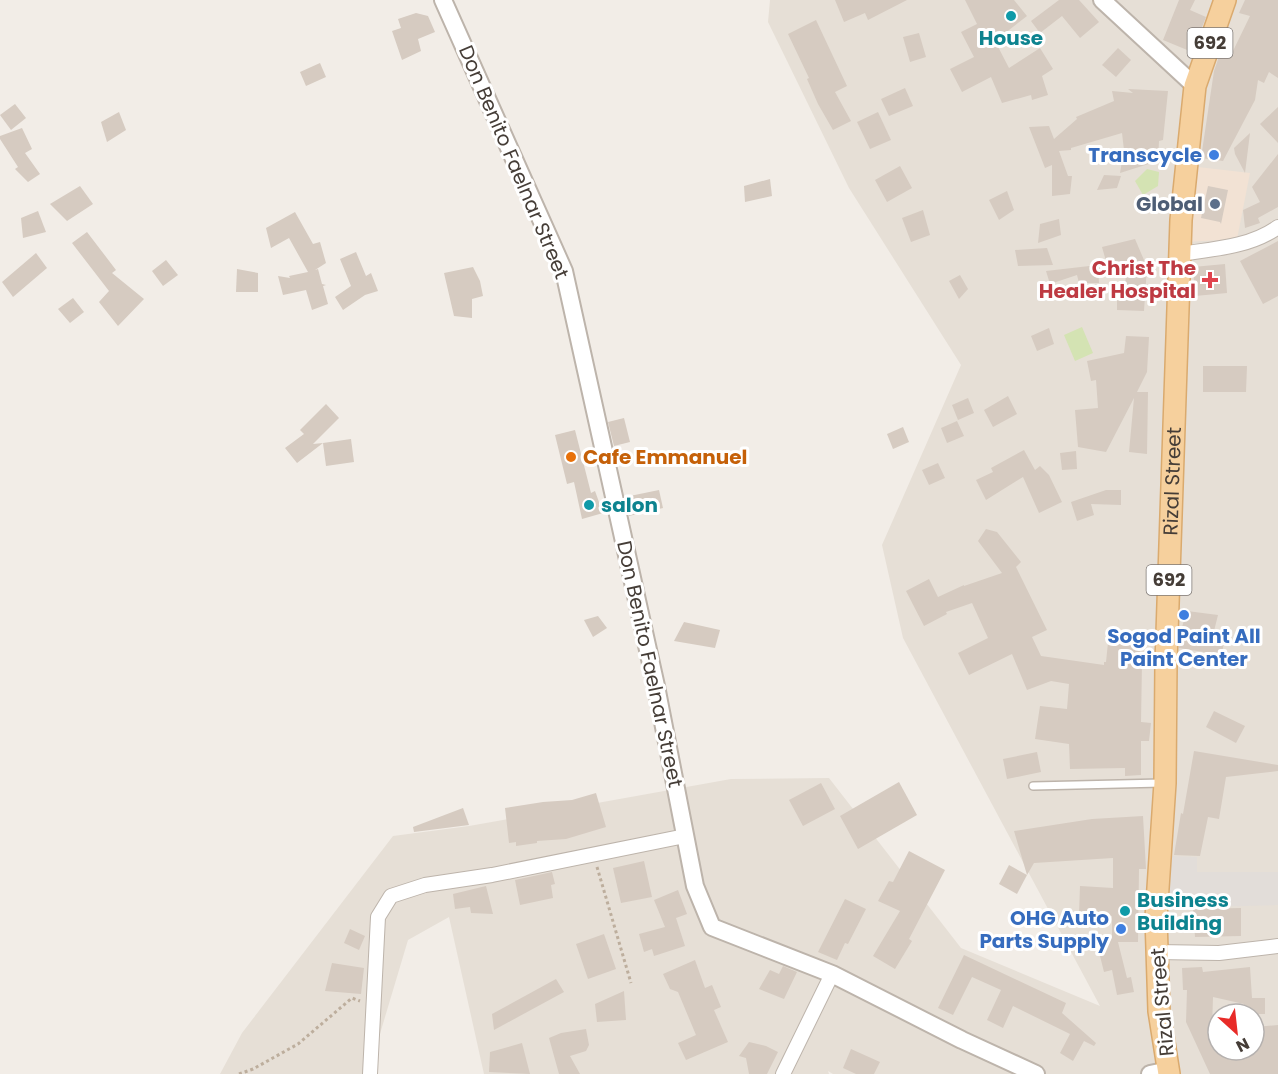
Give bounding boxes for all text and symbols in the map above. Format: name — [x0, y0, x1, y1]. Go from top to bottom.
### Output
marker: House — [1004, 9, 1018, 23]
place label: House — [979, 24, 1043, 52]
road number: 692 — [1188, 28, 1232, 58]
street label: Don Benito Faelnar Street — [452, 41, 576, 283]
place label: Transcycle — [1088, 141, 1202, 169]
marker: Transcycle — [1207, 148, 1221, 162]
place label: Global — [1136, 190, 1203, 218]
marker: Global — [1208, 197, 1222, 211]
place label: Christ The Healer Hospital — [1039, 254, 1196, 305]
marker: Christ The Healer Hospital — [1201, 271, 1219, 289]
street label: Rizal Street — [1156, 427, 1188, 536]
place label: Cafe Emmanuel — [583, 443, 748, 471]
marker: Cafe Emmanuel — [564, 450, 578, 464]
place label: salon — [601, 491, 658, 519]
marker: salon — [582, 498, 596, 512]
street label: Don Benito Faelnar Street — [610, 538, 690, 790]
road number: 692 — [1146, 565, 1192, 595]
marker: Sogod Paint All Paint Center — [1177, 608, 1191, 622]
place label: Sogod Paint All Paint Center — [1107, 622, 1261, 673]
place label: Business Building — [1137, 886, 1229, 937]
place label: OHG Auto Parts Supply — [979, 904, 1109, 955]
marker: Business Building — [1118, 904, 1132, 918]
marker: OHG Auto Parts Supply — [1114, 922, 1128, 936]
street label: Rizal Street — [1143, 947, 1181, 1057]
north arrow — [1206, 1002, 1266, 1062]
text: N — [1232, 1032, 1253, 1058]

